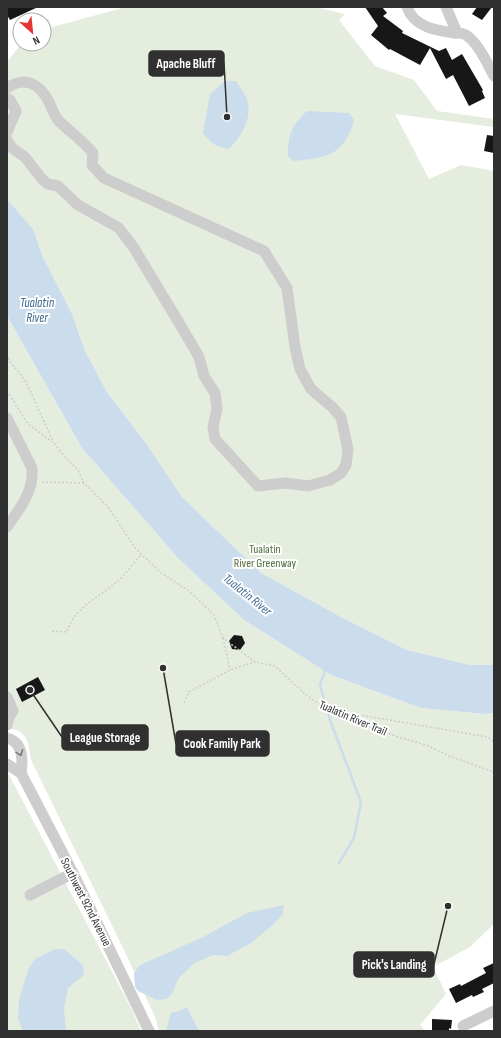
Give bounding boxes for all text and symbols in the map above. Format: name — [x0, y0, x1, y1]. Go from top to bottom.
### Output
north arrow — [12, 12, 52, 52]
text: N — [31, 33, 42, 48]
callout: Apache Bluff — [149, 51, 224, 76]
text: Apache Bluff — [156, 56, 216, 72]
water label: Tualatin River — [20, 295, 55, 326]
park label: Tualatin River Greenway — [234, 542, 297, 571]
water label: Tualatin River — [220, 570, 276, 620]
street label: Tualatin River Trail — [317, 697, 389, 739]
callout: League Storage — [62, 725, 148, 750]
text: League Storage — [70, 730, 141, 746]
callout: Cook Family Park — [176, 731, 269, 756]
text: Cook Family Park — [183, 736, 261, 752]
one-way arrow — [16, 749, 24, 756]
street label: Southwest 92nd Avenue — [57, 856, 114, 949]
callout: Pick's Landing — [354, 952, 434, 977]
text: Pick's Landing — [362, 957, 427, 973]

